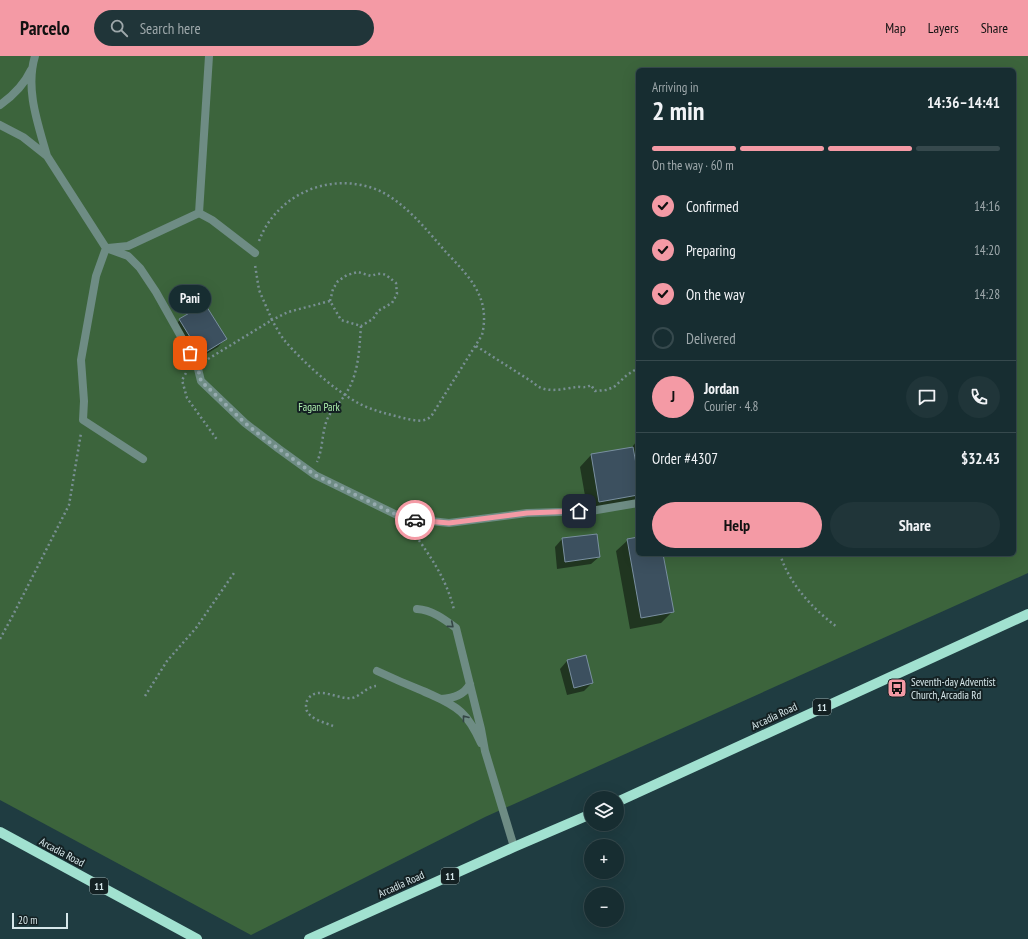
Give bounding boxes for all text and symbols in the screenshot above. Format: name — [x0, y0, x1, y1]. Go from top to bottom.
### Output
search box — [94, 10, 374, 46]
text: Parcelo — [20, 16, 70, 40]
icon: search — [108, 17, 130, 39]
text: Search here — [140, 19, 201, 38]
text: Map — [885, 19, 906, 37]
text: Layers — [928, 19, 959, 37]
text: Share — [981, 19, 1008, 37]
text: Arriving in — [652, 79, 699, 96]
text: 14:36–14:41 — [927, 93, 1000, 112]
text: 2 min — [652, 94, 705, 127]
text: On the way · 60 m — [652, 157, 734, 174]
icon: check — [652, 195, 674, 217]
text: Confirmed — [686, 197, 739, 216]
text: 14:16 — [974, 198, 1000, 215]
icon: check — [652, 239, 674, 261]
text: Preparing — [686, 241, 736, 260]
text: 14:20 — [974, 242, 1000, 259]
icon: check — [652, 283, 674, 305]
callout: Pani — [169, 285, 211, 313]
text: On the way — [686, 285, 745, 304]
text: 14:28 — [974, 286, 1000, 303]
text: Pani — [180, 290, 200, 307]
text: Delivered — [686, 329, 736, 348]
pin — [173, 336, 207, 370]
icon: bag — [179, 342, 201, 364]
button: chat — [906, 376, 948, 418]
button: phone — [958, 376, 1000, 418]
text: Jordan — [704, 379, 739, 398]
text: J — [671, 387, 675, 406]
text: Courier · 4.8 — [704, 398, 758, 415]
park label: Fagan Park — [298, 400, 341, 414]
text: Order #4307 — [652, 449, 718, 468]
text: $32.43 — [961, 449, 1000, 468]
pin — [562, 494, 596, 528]
courier — [395, 500, 435, 540]
icon: home — [568, 500, 590, 522]
button: Help — [652, 502, 822, 548]
button: Share — [830, 502, 1000, 548]
icon: car — [404, 509, 426, 531]
one-way arrow — [446, 620, 454, 627]
place label: Seventh-day Adventist Church, Arcadia Rd — [911, 675, 996, 702]
bus stop icon: Seventh-day Adventist Church, Arcadia Rd — [886, 677, 908, 699]
street label: Arcadia Road — [749, 699, 799, 733]
road number: 11 — [813, 699, 831, 715]
one-way arrow — [463, 715, 470, 722]
map controls — [584, 791, 624, 927]
button: layers — [584, 791, 624, 831]
street label: Arcadia Road — [37, 834, 87, 870]
button: + — [584, 839, 624, 879]
street label: Arcadia Road — [376, 868, 427, 900]
road number: 11 — [441, 868, 459, 884]
road number: 11 — [90, 878, 108, 894]
button: − — [584, 887, 624, 927]
scale bar — [12, 911, 68, 930]
text: 20 m — [18, 913, 37, 927]

